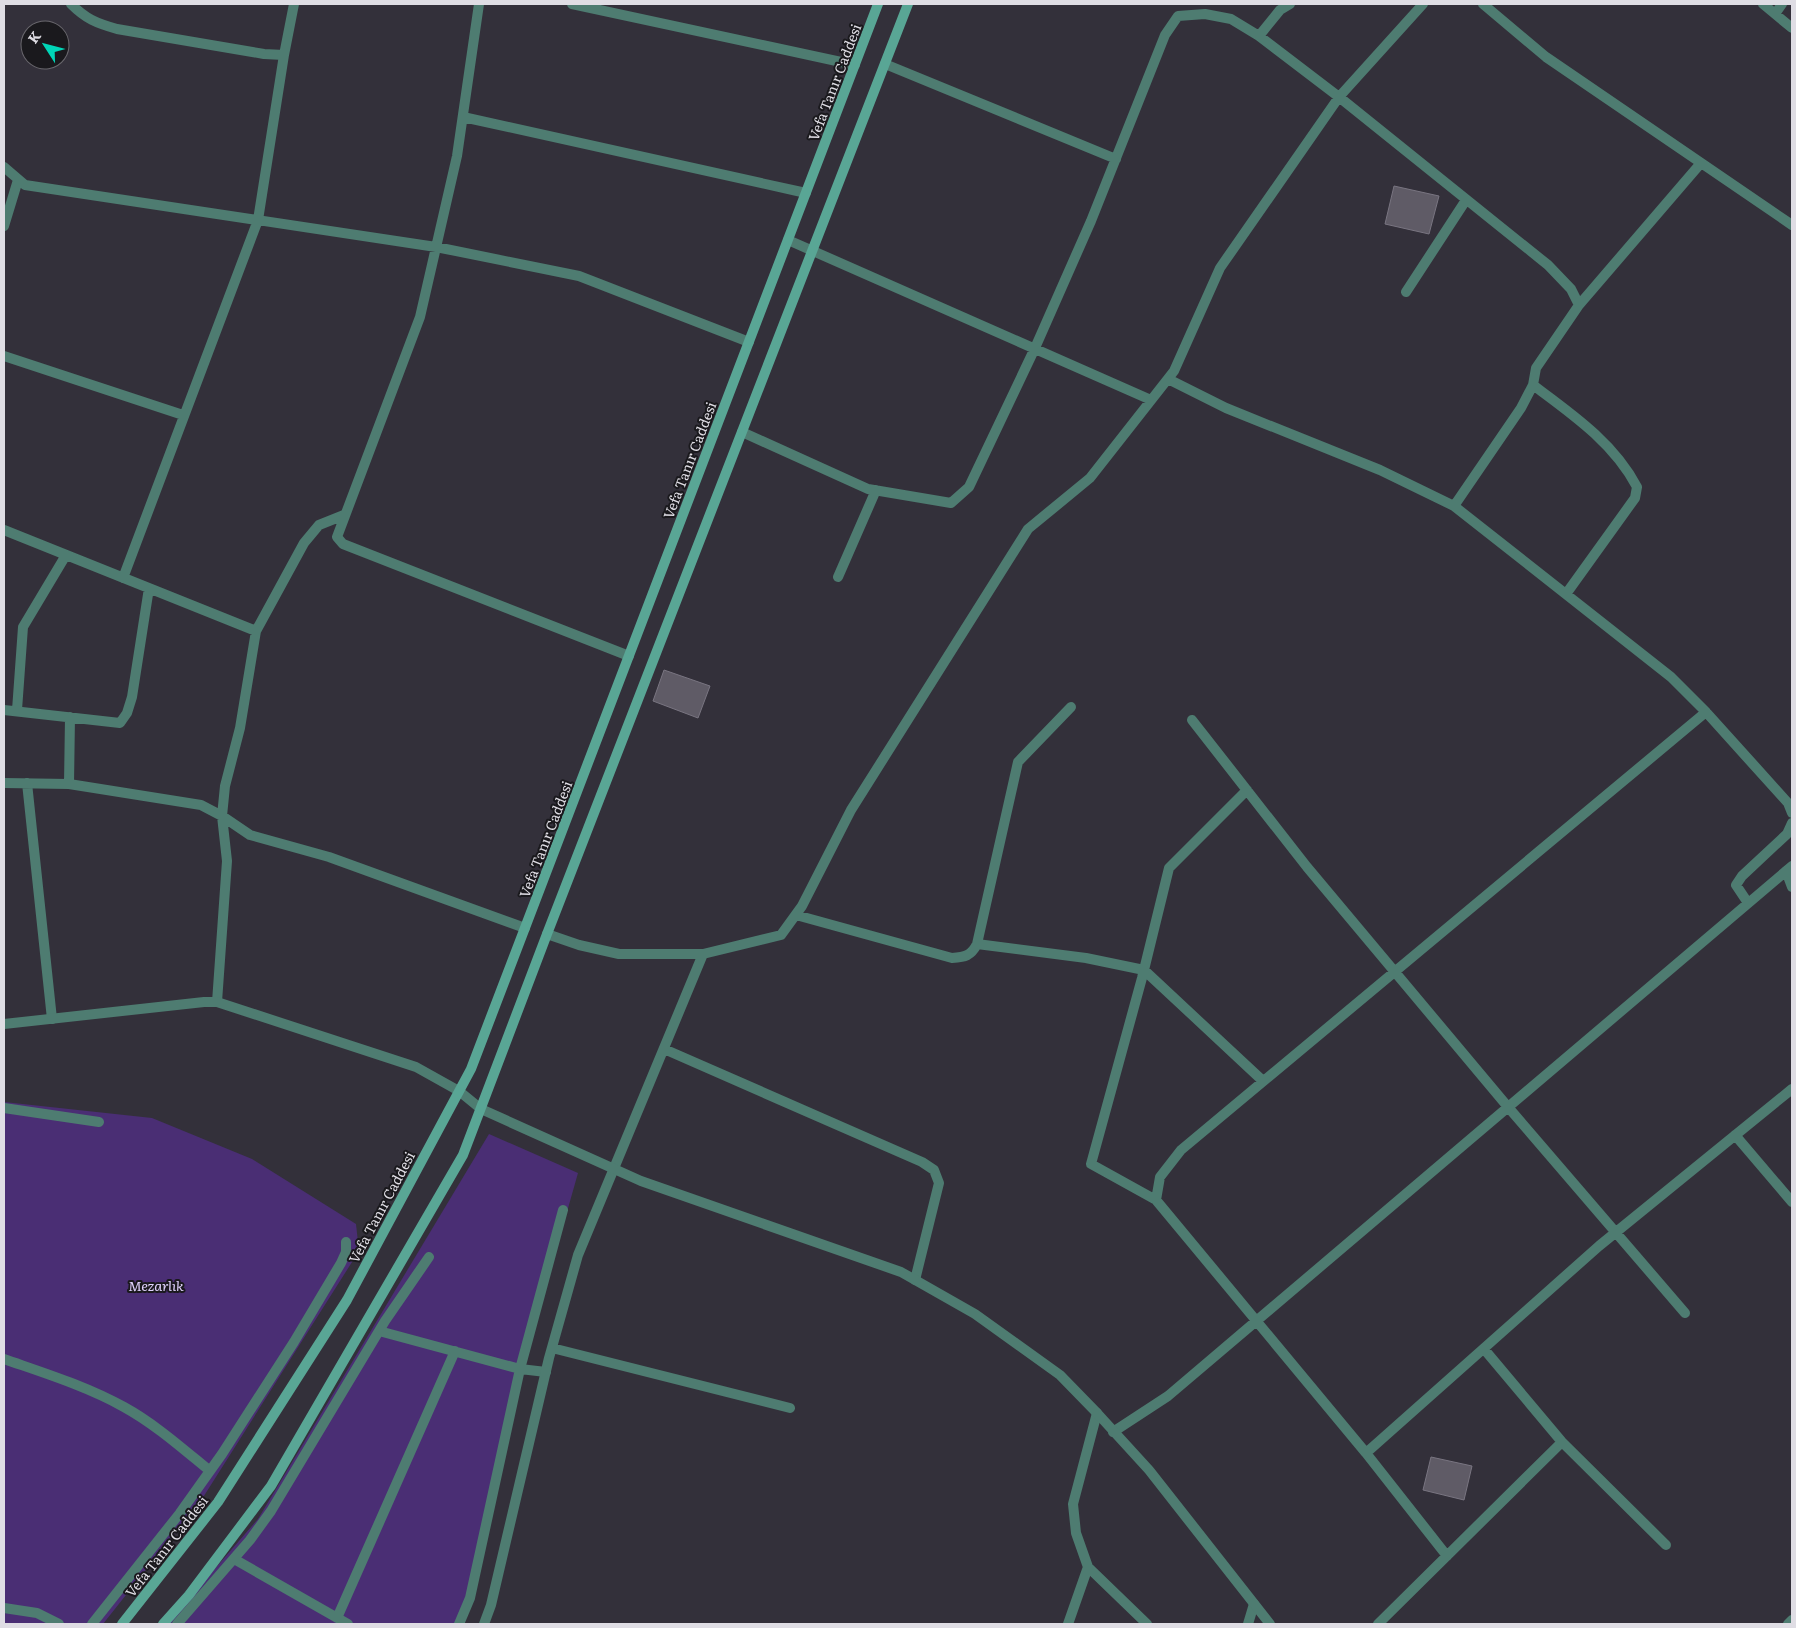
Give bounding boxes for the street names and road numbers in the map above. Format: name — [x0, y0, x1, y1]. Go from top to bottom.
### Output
street label: Vefa Tanır Caddesi — [802, 20, 866, 143]
street label: Vefa Tanır Caddesi — [657, 398, 721, 521]
street label: Vefa Tanır Caddesi — [513, 777, 577, 900]
street label: Vefa Tanır Caddesi — [343, 1147, 419, 1266]
street label: Vefa Tanır Caddesi — [120, 1491, 212, 1601]

